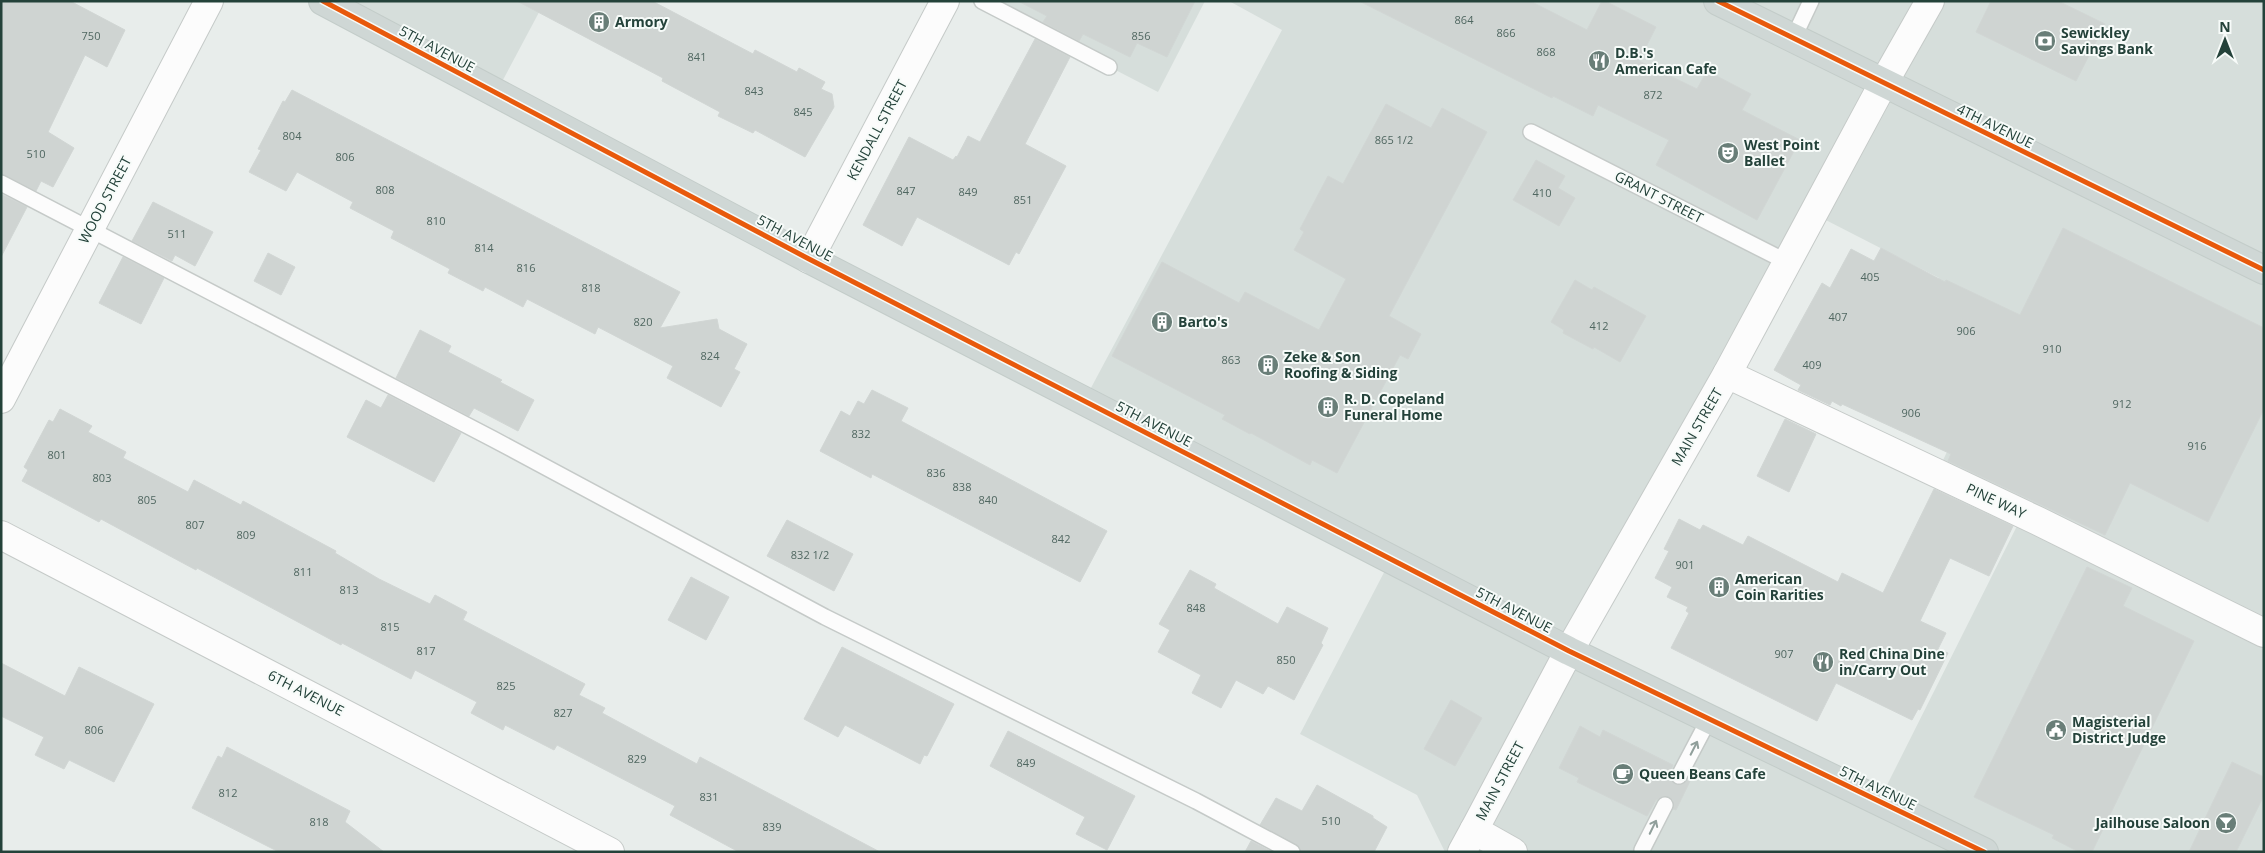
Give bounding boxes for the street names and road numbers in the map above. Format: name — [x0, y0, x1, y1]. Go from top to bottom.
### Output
street label: 5TH AVENUE — [396, 21, 478, 76]
street label: KENDALL STREET — [842, 76, 911, 183]
street label: 4TH AVENUE — [1954, 99, 2037, 152]
street label: WOOD STREET — [74, 153, 136, 247]
street label: GRANT STREET — [1612, 166, 1707, 227]
street label: 5TH AVENUE — [754, 210, 836, 265]
street label: MAIN STREET — [1667, 384, 1727, 469]
street label: 5TH AVENUE — [1113, 396, 1196, 451]
street label: PINE WAY — [1963, 478, 2029, 523]
street label: 5TH AVENUE — [1473, 582, 1556, 637]
street label: 6TH AVENUE — [265, 665, 348, 720]
street label: MAIN STREET — [1471, 738, 1528, 824]
street label: 5TH AVENUE — [1837, 761, 1920, 814]

